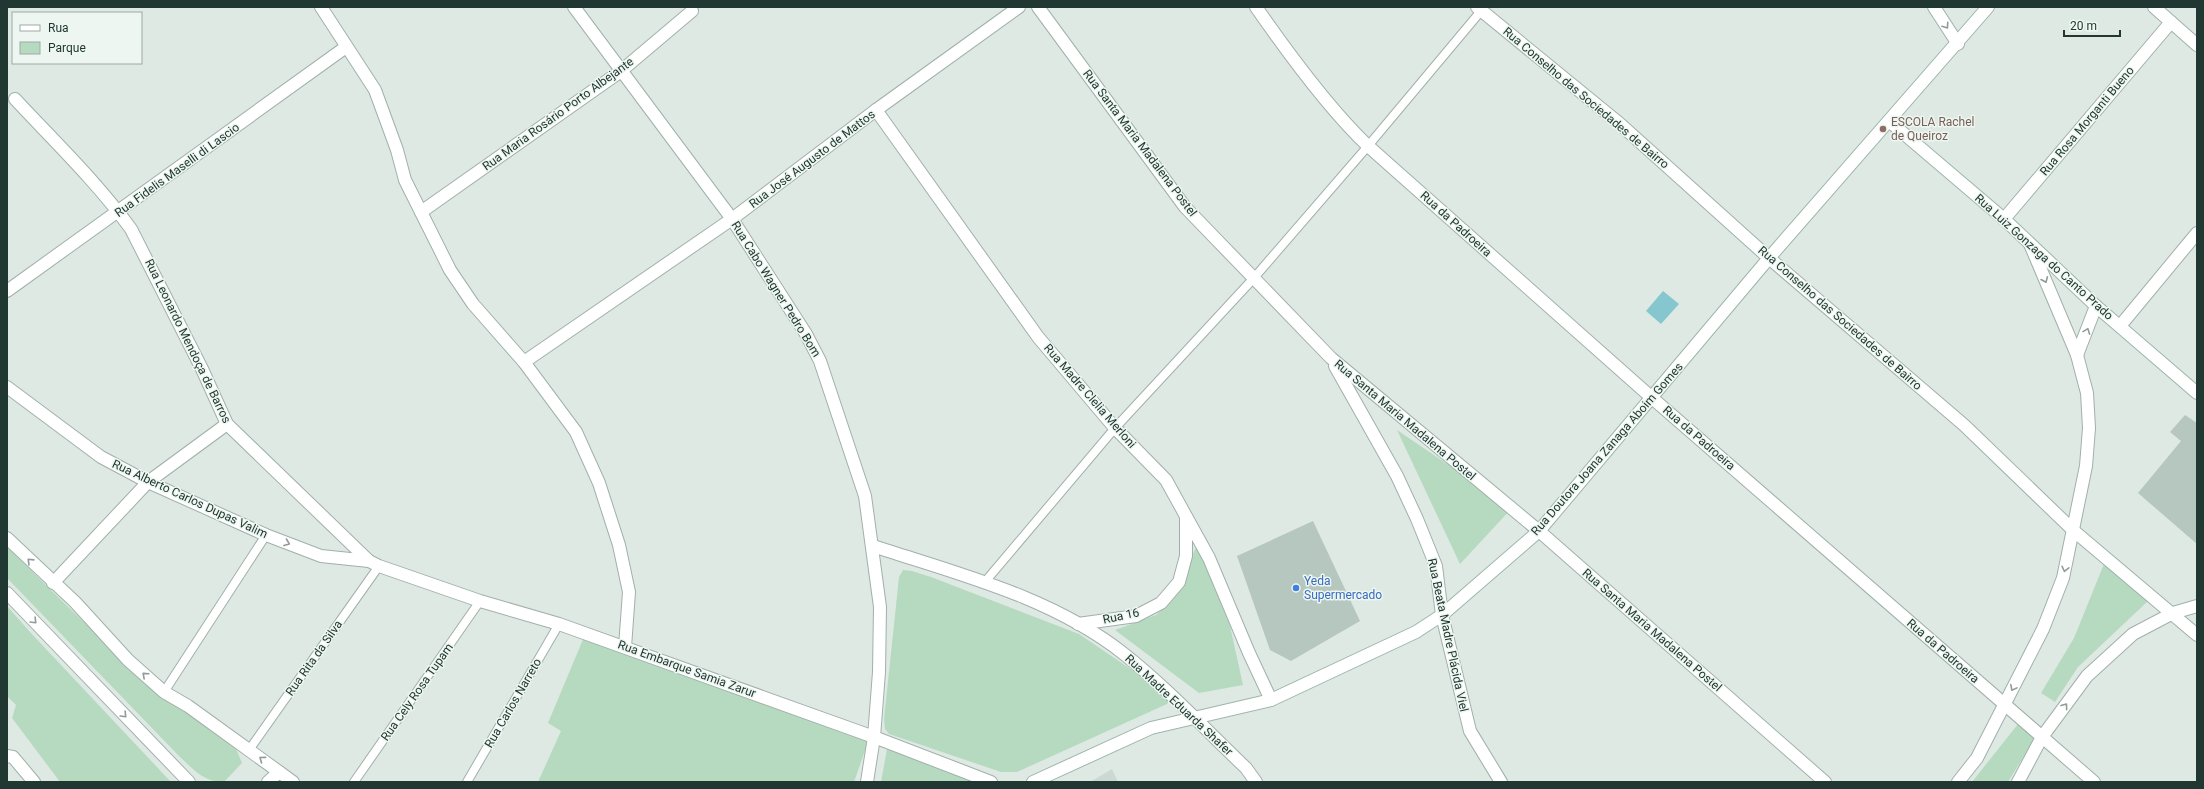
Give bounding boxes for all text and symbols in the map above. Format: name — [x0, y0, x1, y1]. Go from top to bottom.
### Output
legend — [12, 12, 142, 64]
scale bar — [2064, 12, 2120, 38]
text: 20 m — [2070, 19, 2097, 33]
text: Rua — [48, 21, 69, 35]
one-way arrow — [1941, 22, 1948, 29]
street label: Rua Conselho das Sociedades de Bairro — [1500, 24, 1672, 172]
text: Parque — [48, 41, 86, 55]
street label: Rua Maria Rosário Porto Albejante — [480, 54, 636, 174]
street label: Rua Rosa Morganti Bueno — [2037, 63, 2137, 179]
street label: Rua Santa Maria Madalena Postel — [1080, 67, 1200, 219]
street label: Rua José Augusto de Mattos — [746, 107, 878, 211]
place label: ESCOLA Rachel de Queiroz — [1891, 115, 1974, 143]
street label: Rua Fidelis Maselli di Lascio — [112, 120, 242, 220]
marker: ESCOLA Rachel de Queiroz — [1878, 124, 1888, 134]
street label: Rua da Padroeira — [1417, 188, 1495, 260]
street label: Rua Luiz Gonzaga do Canto Prado — [1972, 191, 2116, 323]
street label: Rua Cabo Wagner Pedro Bom — [728, 219, 824, 359]
street label: Rua Conselho das Sociedades de Bairro — [1755, 243, 1925, 393]
street label: Rua Leonardo Mendoça de Barros — [142, 257, 234, 425]
one-way arrow — [2041, 276, 2049, 283]
one-way arrow — [2082, 327, 2090, 334]
street label: Rua Madre Clelia Merloni — [1041, 341, 1139, 451]
street label: Rua Santa Maria Madalena Postel — [1331, 357, 1479, 483]
street label: Rua Doutora Joana Zanaga Aboim Gomes — [1528, 360, 1686, 538]
street label: Rua da Padroeira — [1660, 403, 1738, 473]
street label: Rua Alberto Carlos Dupas Valim — [110, 457, 270, 541]
one-way arrow — [283, 538, 290, 546]
street label: Rua Beata Madre Plácida Viel — [1425, 557, 1471, 713]
one-way arrow — [27, 558, 35, 565]
street label: Rua Santa Maria Madalena Postel — [1579, 566, 1725, 694]
one-way arrow — [2062, 566, 2070, 572]
place label: Yeda Supermercado — [1304, 574, 1382, 602]
marker: Yeda Supermercado — [1291, 583, 1301, 593]
street label: Rua 16 — [1101, 605, 1141, 627]
one-way arrow — [29, 616, 37, 624]
street label: Rua da Padroeira — [1904, 616, 1982, 686]
street label: Rua Rita da Silva — [283, 618, 345, 698]
street label: Rua Embarque Samia Zarur — [616, 637, 758, 701]
street label: Rua Cely Rosa Tupam — [378, 640, 456, 744]
street label: Rua Madre Eduarda Shafer — [1122, 651, 1236, 759]
street label: Rua Carlos Narreto — [482, 656, 544, 750]
one-way arrow — [142, 673, 150, 680]
one-way arrow — [2010, 683, 2018, 691]
one-way arrow — [2060, 703, 2067, 710]
one-way arrow — [119, 710, 127, 718]
one-way arrow — [259, 757, 266, 764]

